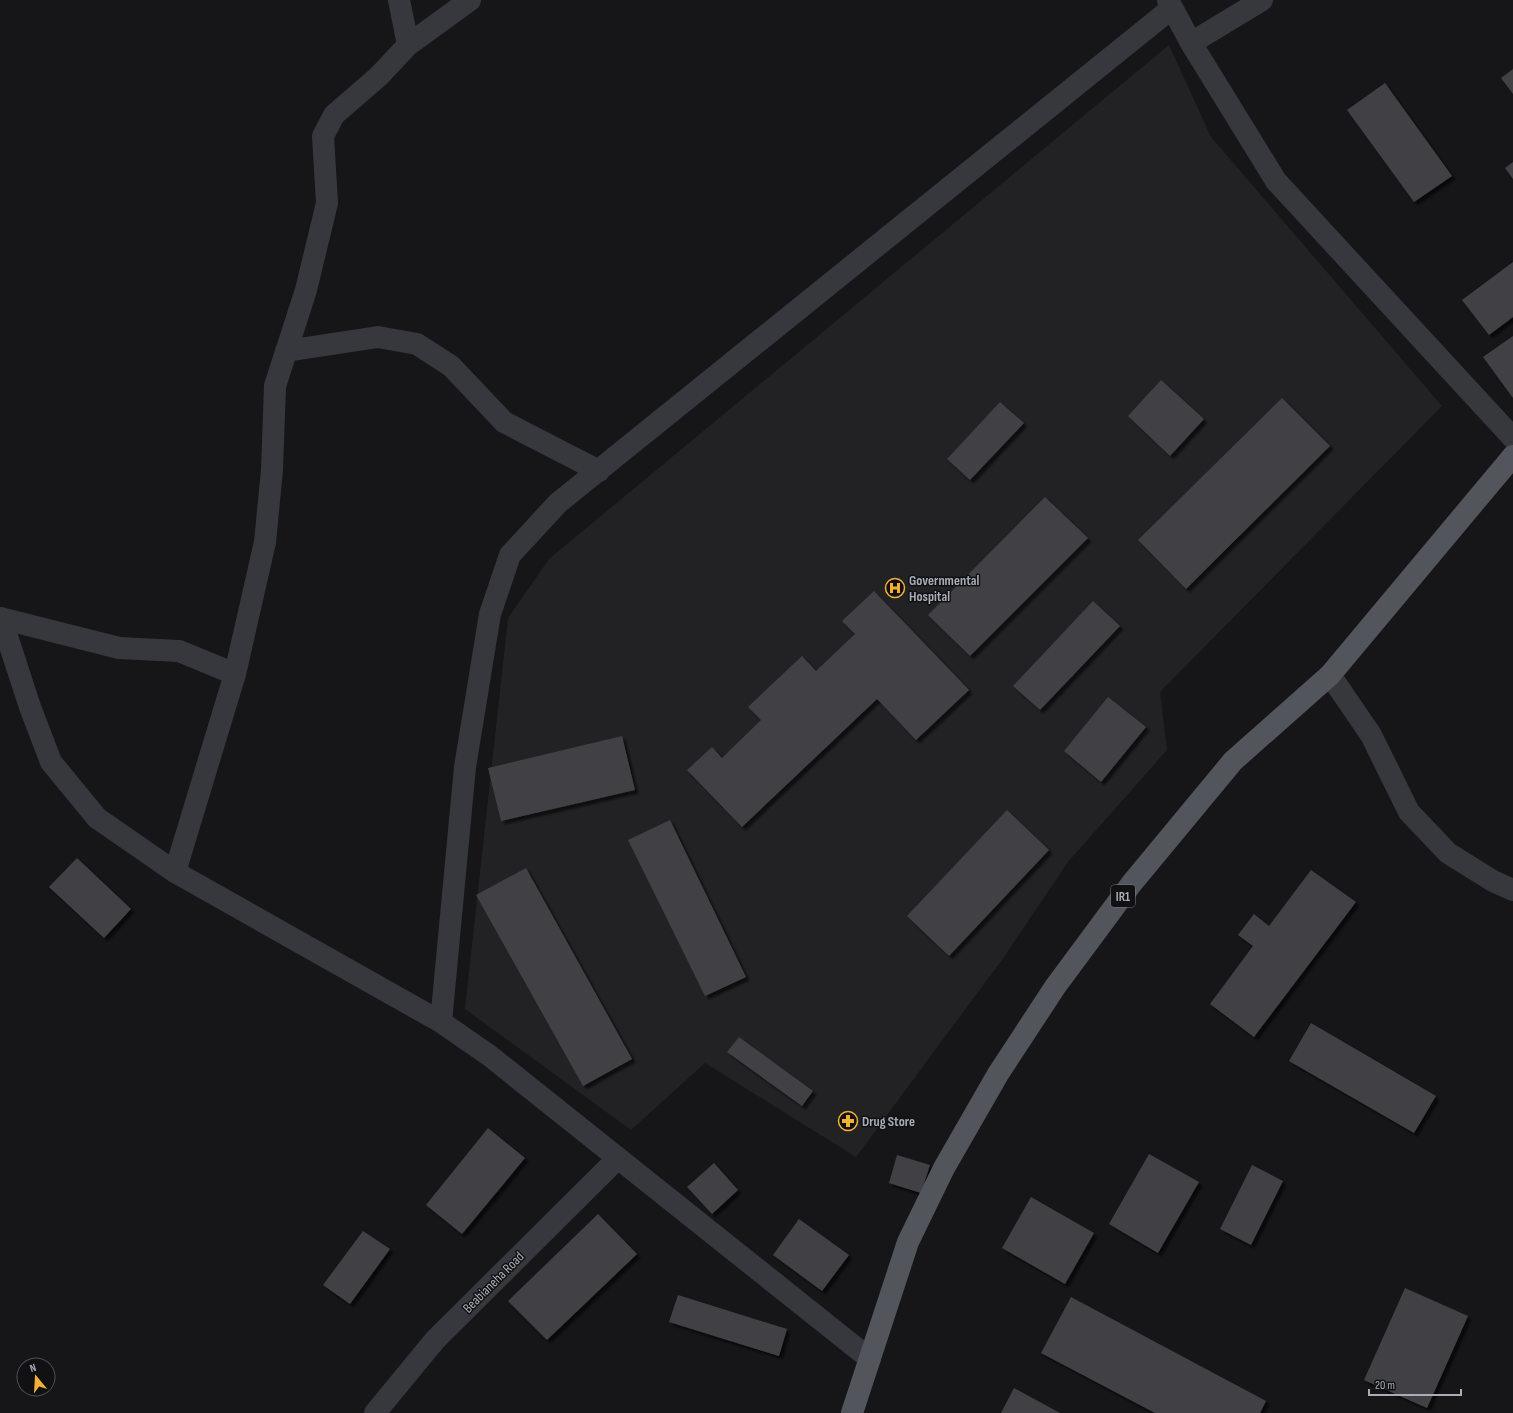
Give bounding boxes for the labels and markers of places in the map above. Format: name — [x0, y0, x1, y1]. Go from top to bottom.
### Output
place label: Governmental Hospital — [909, 572, 980, 605]
hospital icon: Governmental Hospital — [884, 577, 906, 599]
pharmacy icon: Drug Store — [837, 1110, 859, 1132]
place label: Drug Store — [862, 1113, 915, 1130]

